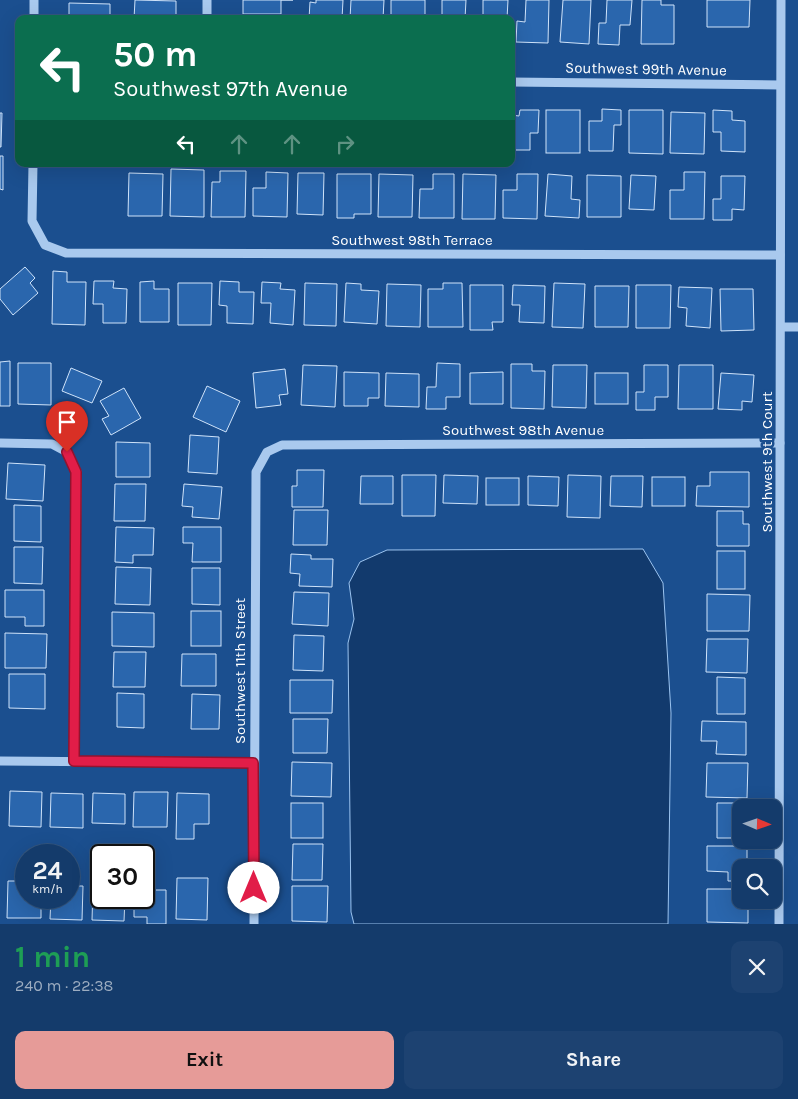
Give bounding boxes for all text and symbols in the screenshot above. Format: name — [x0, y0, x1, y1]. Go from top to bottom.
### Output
text: 50 m — [113, 34, 198, 75]
icon: left — [30, 35, 95, 100]
street label: Southwest 99th Avenue — [565, 59, 727, 79]
text: Southwest 97th Avenue — [113, 76, 348, 102]
icon: left — [172, 130, 200, 158]
icon: ahead — [225, 130, 253, 158]
icon: ahead — [278, 130, 306, 158]
icon: right — [331, 130, 359, 158]
street label: Southwest 98th Terrace — [331, 231, 493, 249]
street label: Southwest 9th Court — [758, 391, 776, 533]
pin — [46, 401, 88, 452]
icon: arrive — [53, 408, 81, 436]
street label: Southwest 98th Avenue — [442, 421, 604, 439]
street label: Southwest 11th Street — [231, 598, 249, 744]
north arrow — [732, 799, 782, 849]
map controls — [732, 799, 782, 909]
speed limit sign: 30 — [90, 844, 155, 909]
text: 24 — [32, 856, 63, 885]
button: search — [732, 859, 782, 909]
position arrow — [227, 861, 279, 913]
text: km/h — [32, 882, 63, 896]
text: 1 min — [15, 939, 90, 975]
button: close — [731, 941, 783, 993]
text: 240 m · 22:38 — [15, 976, 113, 995]
button: Exit — [15, 1031, 394, 1089]
button: Share — [404, 1031, 783, 1089]

